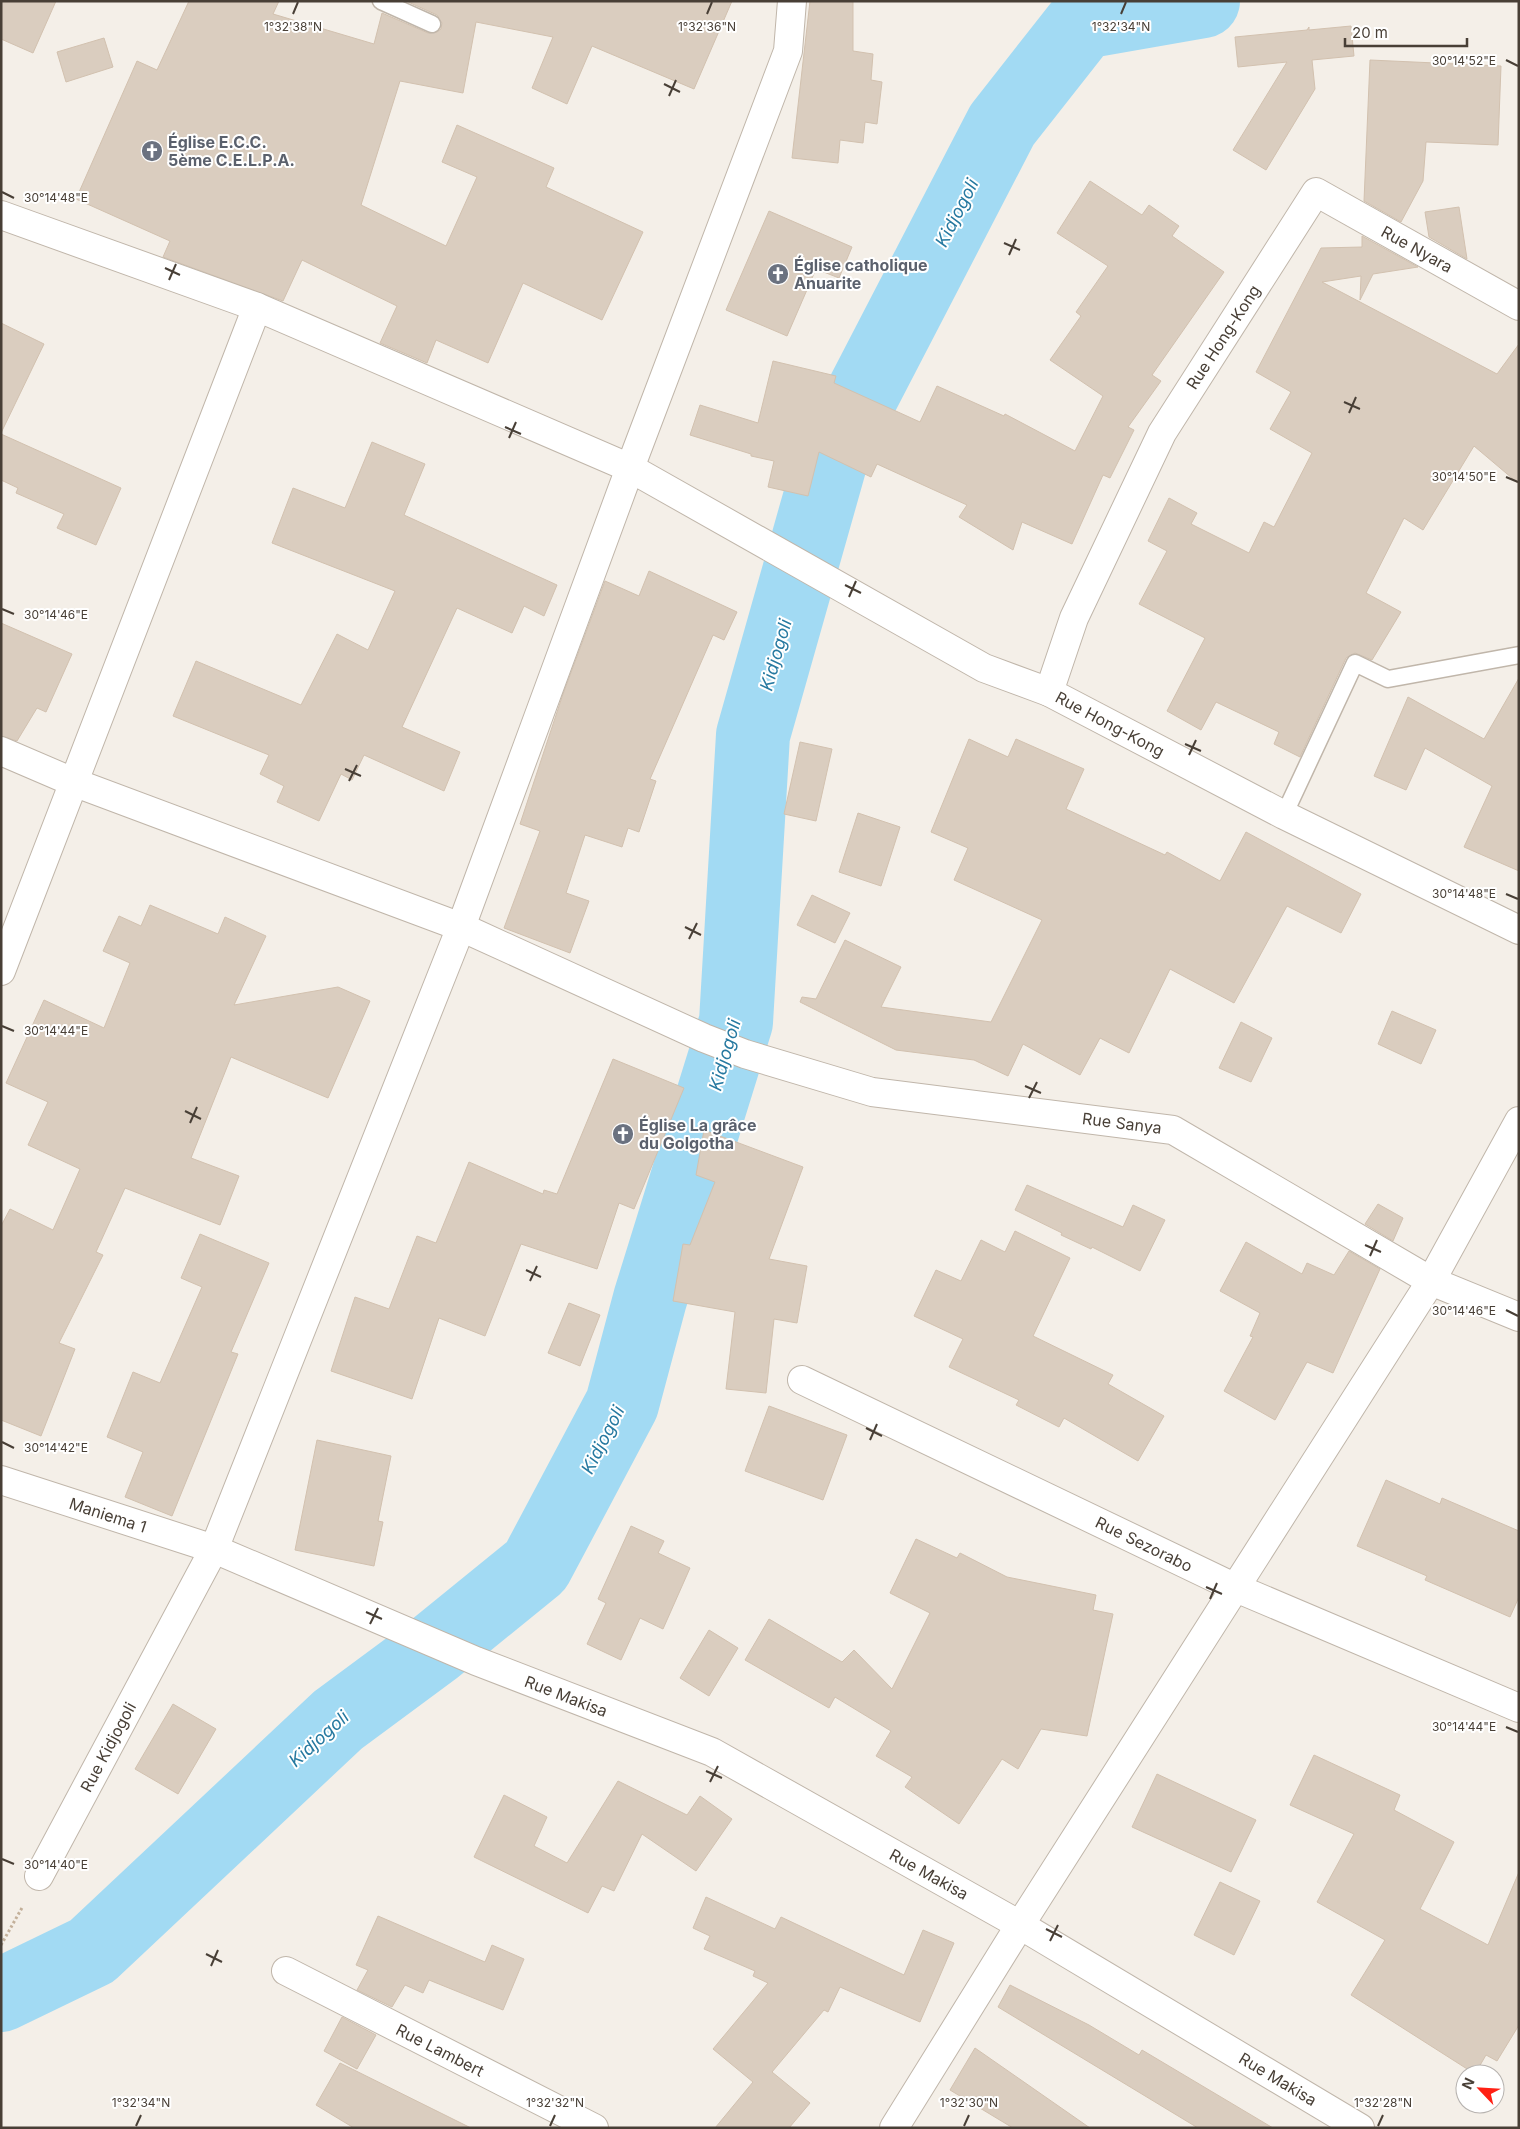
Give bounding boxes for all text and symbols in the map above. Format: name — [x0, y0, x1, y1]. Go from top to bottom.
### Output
scale bar — [1345, 15, 1468, 47]
text: 1°32'38"N — [264, 19, 322, 34]
text: 1°32'36"N — [678, 19, 736, 34]
text: 1°32'34"N — [1092, 19, 1150, 34]
text: 20 m — [1352, 23, 1388, 42]
text: 30°14'52"E — [1432, 53, 1496, 68]
place label: Église E.C.C. 5ème C.E.L.P.A. — [168, 132, 295, 170]
church icon: Église E.C.C. 5ème C.E.L.P.A. — [140, 139, 164, 163]
water label: Kidjogoli — [931, 175, 983, 250]
text: 30°14'48"E — [24, 190, 88, 205]
street label: Rue Nyara — [1378, 221, 1456, 277]
place label: Église catholique Anuarite — [794, 255, 928, 293]
church icon: Église catholique Anuarite — [766, 262, 790, 286]
street label: Rue Hong-Kong — [1182, 281, 1264, 393]
text: 30°14'50"E — [1432, 469, 1496, 484]
text: 30°14'46"E — [24, 607, 88, 622]
water label: Kidjogoli — [755, 616, 796, 693]
street label: Rue Hong-Kong — [1052, 687, 1168, 761]
text: 30°14'48"E — [1432, 886, 1496, 901]
water label: Kidjogoli — [704, 1016, 745, 1093]
text: 30°14'44"E — [24, 1023, 88, 1038]
street label: Rue Sanya — [1081, 1108, 1163, 1138]
place label: Église La grâce du Golgotha — [639, 1115, 757, 1153]
church icon: Église La grâce du Golgotha — [611, 1122, 635, 1146]
text: 30°14'46"E — [1432, 1303, 1496, 1318]
water label: Kidjogoli — [577, 1402, 629, 1477]
text: 30°14'42"E — [24, 1440, 88, 1455]
street label: Maniema 1 — [67, 1493, 149, 1537]
street label: Rue Sezorabo — [1092, 1512, 1196, 1576]
street label: Rue Makisa — [522, 1671, 610, 1721]
street label: Rue Kidjogoli — [76, 1699, 140, 1795]
water label: Kidjogoli — [284, 1706, 353, 1771]
text: 30°14'44"E — [1432, 1719, 1496, 1734]
street label: Rue Makisa — [886, 1844, 972, 1904]
text: 30°14'40"E — [24, 1857, 88, 1872]
street label: Rue Lambert — [393, 2019, 487, 2081]
street label: Rue Makisa — [1236, 2048, 1320, 2110]
north arrow — [1455, 2064, 1505, 2114]
text: N — [1458, 2075, 1478, 2092]
text: 1°32'34"N — [112, 2095, 170, 2110]
text: 1°32'32"N — [526, 2095, 584, 2110]
text: 1°32'30"N — [940, 2095, 998, 2110]
text: 1°32'28"N — [1354, 2095, 1412, 2110]

